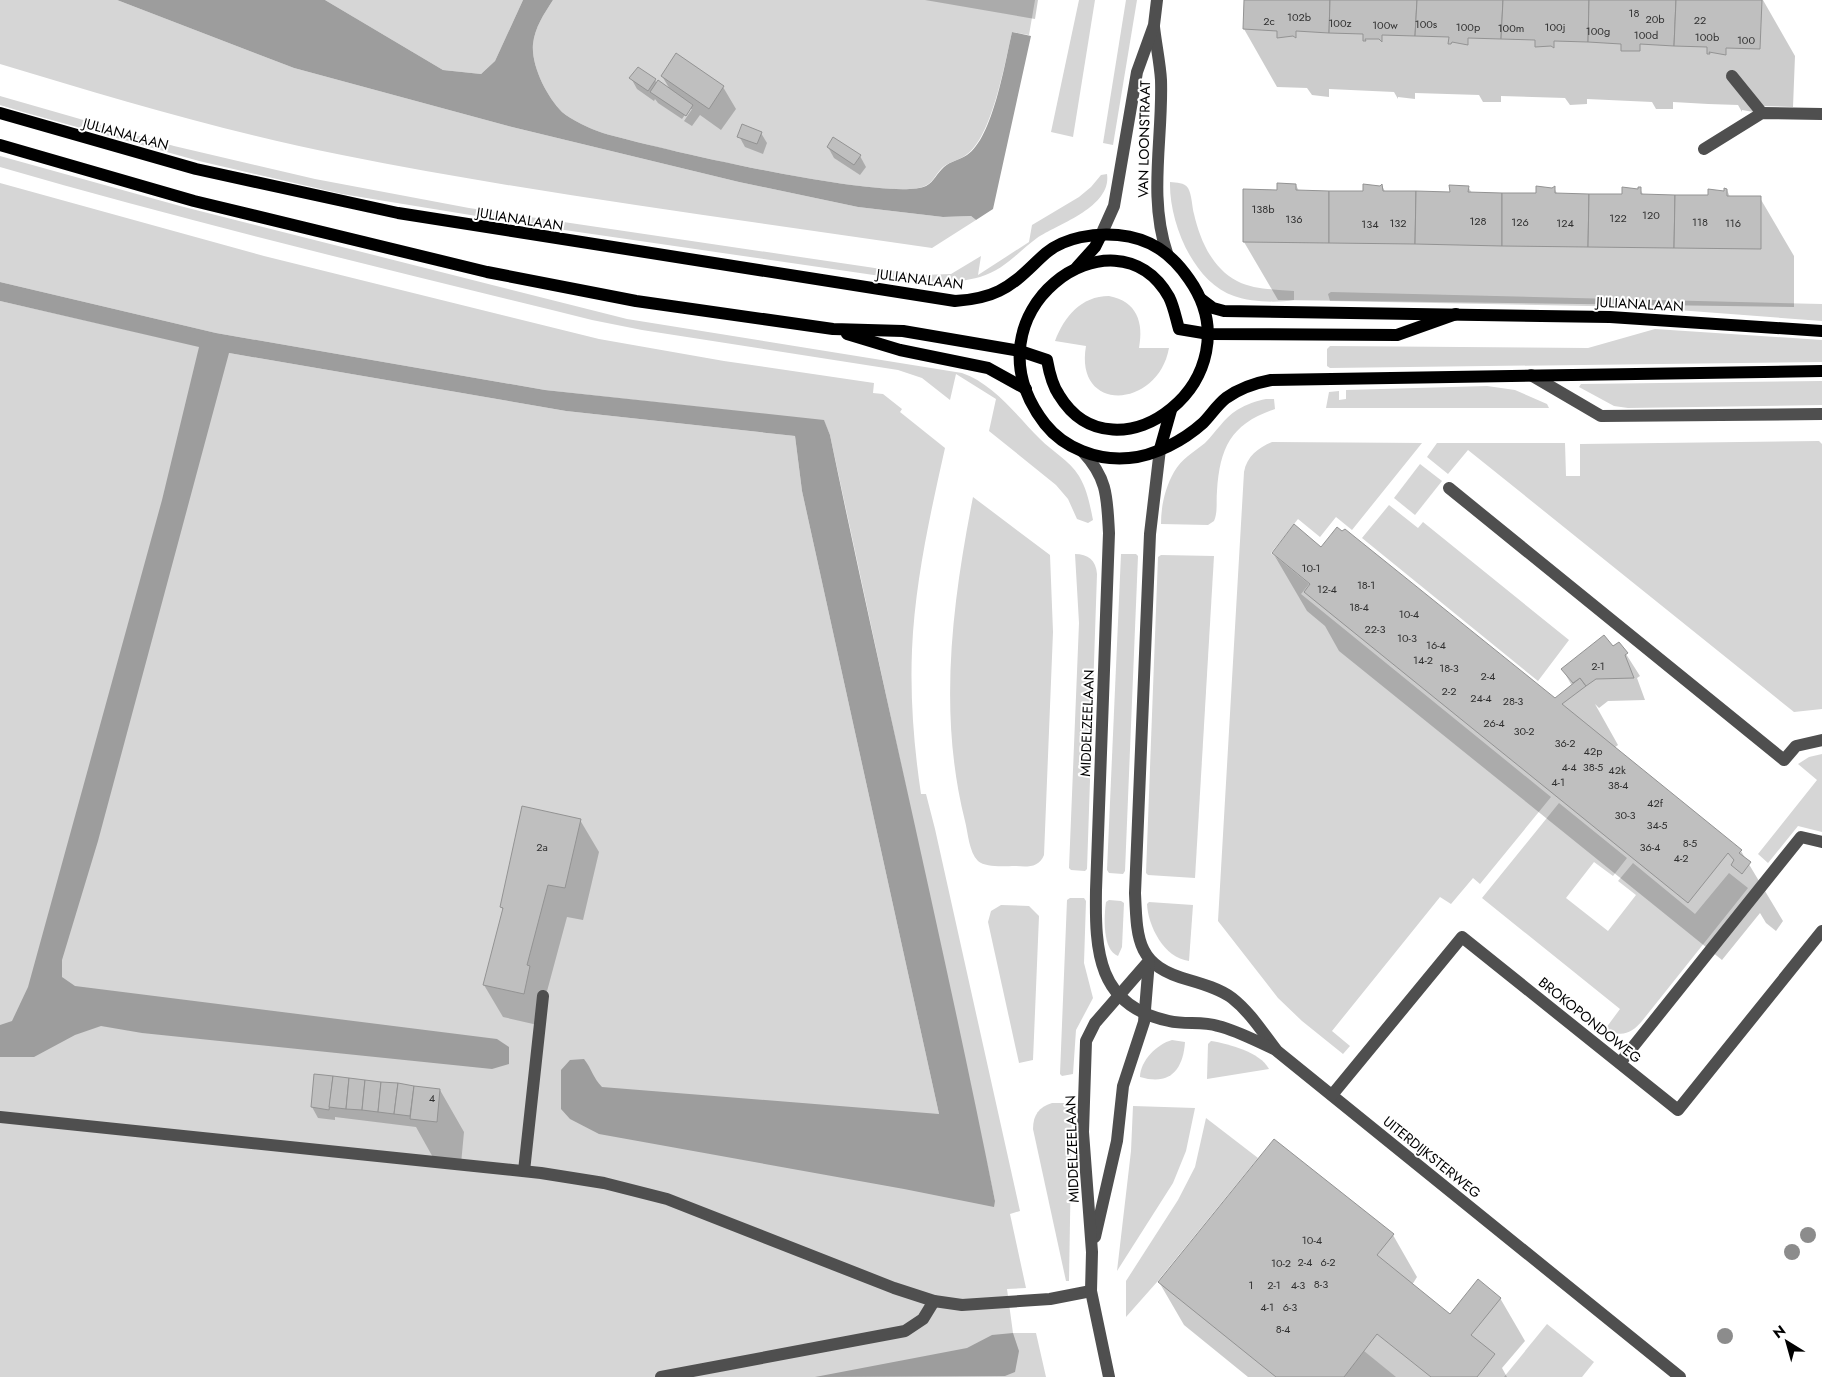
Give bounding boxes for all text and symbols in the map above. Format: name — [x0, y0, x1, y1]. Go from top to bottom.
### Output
house number: 18 — [1629, 5, 1639, 21]
house number: 102b — [1287, 9, 1311, 25]
house number: 20b — [1645, 11, 1665, 27]
house number: 22 — [1694, 12, 1706, 28]
house number: 2c — [1263, 13, 1275, 29]
house number: 100z — [1328, 15, 1352, 31]
house number: 100s — [1415, 16, 1438, 32]
house number: 100w — [1372, 17, 1398, 33]
house number: 100p — [1456, 19, 1480, 35]
house number: 100j — [1545, 19, 1565, 35]
house number: 100m — [1498, 20, 1524, 36]
house number: 100g — [1586, 23, 1610, 39]
house number: 100d — [1634, 27, 1658, 43]
house number: 100b — [1695, 29, 1719, 45]
house number: 100 — [1737, 32, 1755, 48]
street label: VAN LOONSTRAAT — [1133, 80, 1155, 198]
street label: JULIANALAAN — [79, 112, 171, 155]
house number: 138b — [1251, 201, 1275, 217]
street label: JULIANALAAN — [473, 202, 565, 236]
house number: 120 — [1642, 207, 1660, 223]
house number: 122 — [1609, 210, 1627, 226]
house number: 136 — [1285, 211, 1303, 227]
house number: 128 — [1469, 213, 1487, 229]
house number: 126 — [1511, 214, 1529, 230]
house number: 118 — [1692, 214, 1708, 230]
house number: 132 — [1389, 215, 1407, 231]
house number: 124 — [1556, 215, 1574, 231]
house number: 116 — [1725, 215, 1741, 231]
house number: 134 — [1361, 216, 1379, 232]
street label: JULIANALAAN — [873, 263, 965, 294]
street label: JULIANALAAN — [1594, 292, 1684, 316]
house number: 10-1 — [1302, 560, 1320, 576]
house number: 18-1 — [1357, 577, 1375, 593]
house number: 12-4 — [1317, 581, 1338, 597]
house number: 18-4 — [1349, 599, 1369, 615]
house number: 10-4 — [1399, 606, 1420, 622]
house number: 22-3 — [1365, 621, 1385, 637]
house number: 10-3 — [1397, 630, 1417, 646]
house number: 16-4 — [1426, 637, 1447, 653]
house number: 14-2 — [1413, 652, 1433, 668]
house number: 2-1 — [1591, 658, 1605, 674]
house number: 18-3 — [1439, 660, 1459, 676]
house number: 2-4 — [1481, 668, 1496, 684]
street label: MIDDELZEELAAN — [1075, 669, 1099, 777]
house number: 2-2 — [1442, 683, 1456, 699]
house number: 24-4 — [1470, 690, 1492, 706]
house number: 28-3 — [1503, 693, 1523, 709]
house number: 26-4 — [1483, 715, 1505, 731]
house number: 30-2 — [1513, 723, 1535, 739]
house number: 36-2 — [1555, 735, 1575, 751]
house number: 42p — [1584, 743, 1602, 759]
house number: 4-4 — [1561, 759, 1577, 775]
house number: 38-5 — [1583, 759, 1603, 775]
house number: 42k — [1608, 762, 1626, 778]
house number: 4-1 — [1551, 774, 1565, 790]
house number: 38-4 — [1608, 777, 1629, 793]
house number: 42f — [1647, 795, 1664, 811]
house number: 30-3 — [1615, 807, 1635, 823]
house number: 34-5 — [1647, 817, 1667, 833]
house number: 8-5 — [1683, 835, 1697, 851]
house number: 2a — [536, 839, 548, 855]
house number: 36-4 — [1639, 839, 1661, 855]
house number: 4-2 — [1674, 850, 1688, 866]
street label: BROKOPONDOWEG — [1534, 972, 1646, 1068]
house number: 4 — [429, 1090, 436, 1106]
street label: MIDDELZEELAAN — [1060, 1095, 1084, 1203]
street label: UITERDIJKSTERWEG — [1379, 1111, 1485, 1203]
house number: 10-4 — [1302, 1232, 1323, 1248]
house number: 2-4 — [1298, 1254, 1313, 1270]
house number: 6-2 — [1321, 1254, 1335, 1270]
house number: 10-2 — [1271, 1255, 1291, 1271]
house number: 8-3 — [1314, 1276, 1328, 1292]
house number: 1 — [1249, 1277, 1253, 1293]
house number: 2-1 — [1267, 1277, 1281, 1293]
house number: 4-3 — [1291, 1277, 1305, 1293]
house number: 4-1 — [1260, 1299, 1274, 1315]
house number: 6-3 — [1283, 1299, 1297, 1315]
north arrow — [1762, 1317, 1812, 1367]
text: N — [1769, 1320, 1790, 1343]
house number: 8-4 — [1276, 1321, 1291, 1337]

